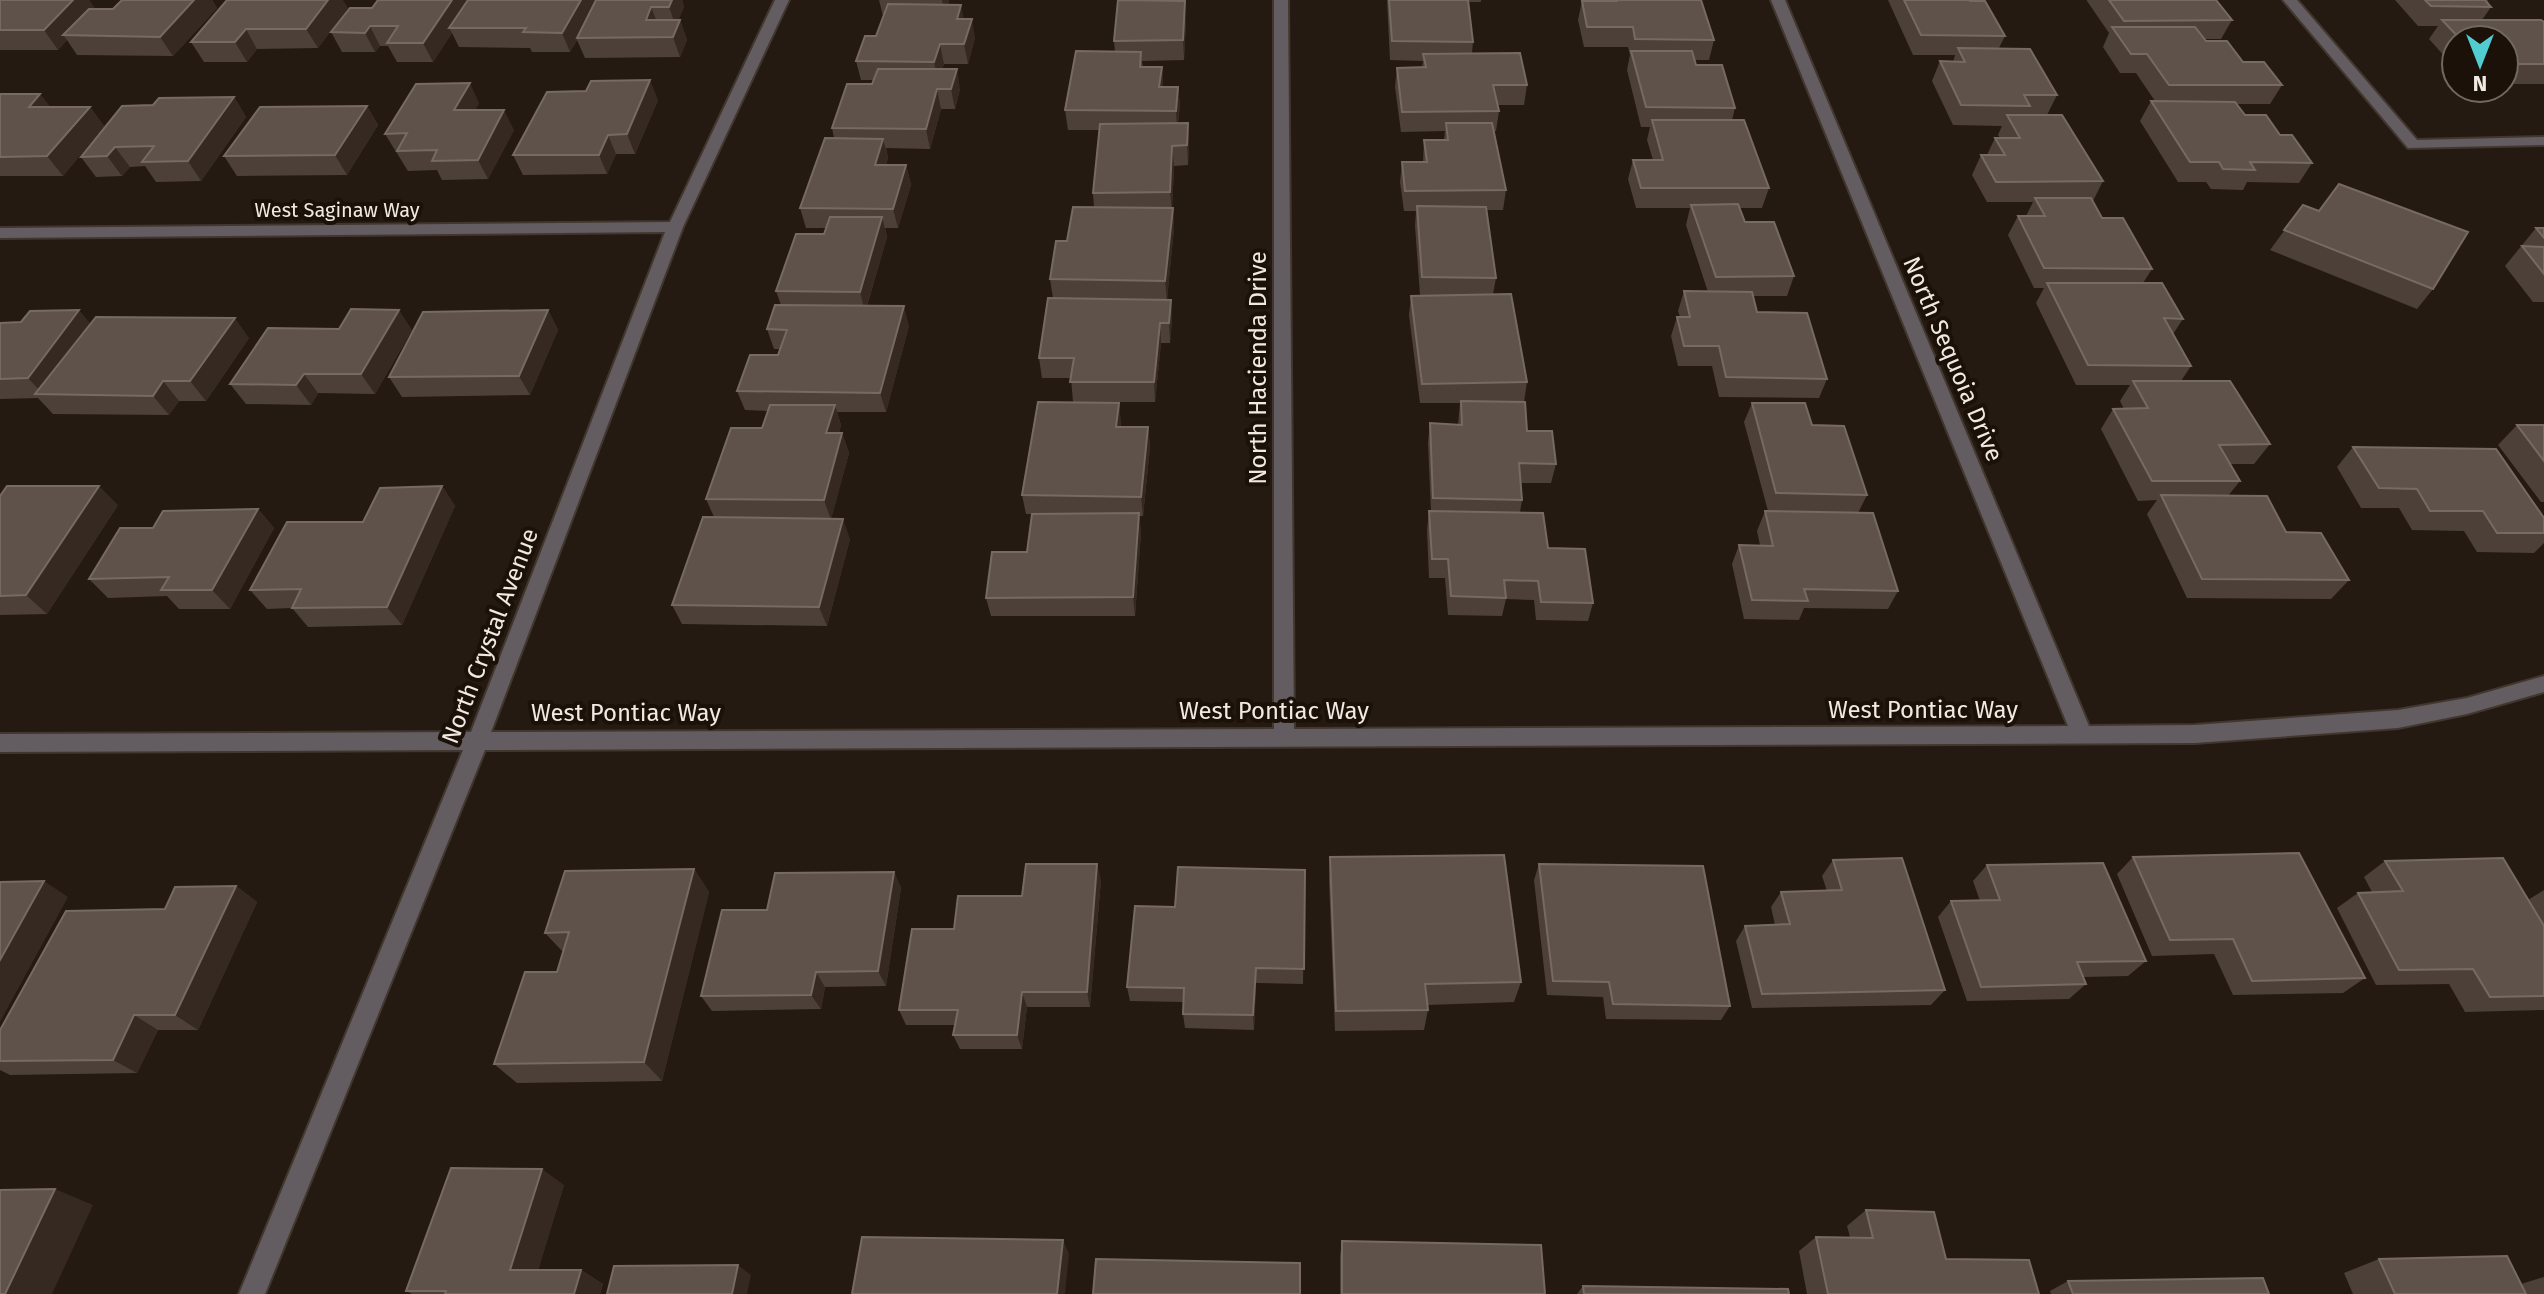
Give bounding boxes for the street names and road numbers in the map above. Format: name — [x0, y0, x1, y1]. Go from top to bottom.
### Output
street label: West Saginaw Way — [254, 198, 420, 222]
street label: North Hacienda Drive — [1244, 251, 1272, 485]
street label: North Sequoia Drive — [1897, 252, 2009, 466]
street label: North Crystal Avenue — [436, 524, 544, 748]
street label: West Pontiac Way — [1828, 696, 2018, 724]
street label: West Pontiac Way — [1179, 697, 1369, 725]
street label: West Pontiac Way — [531, 699, 721, 727]

